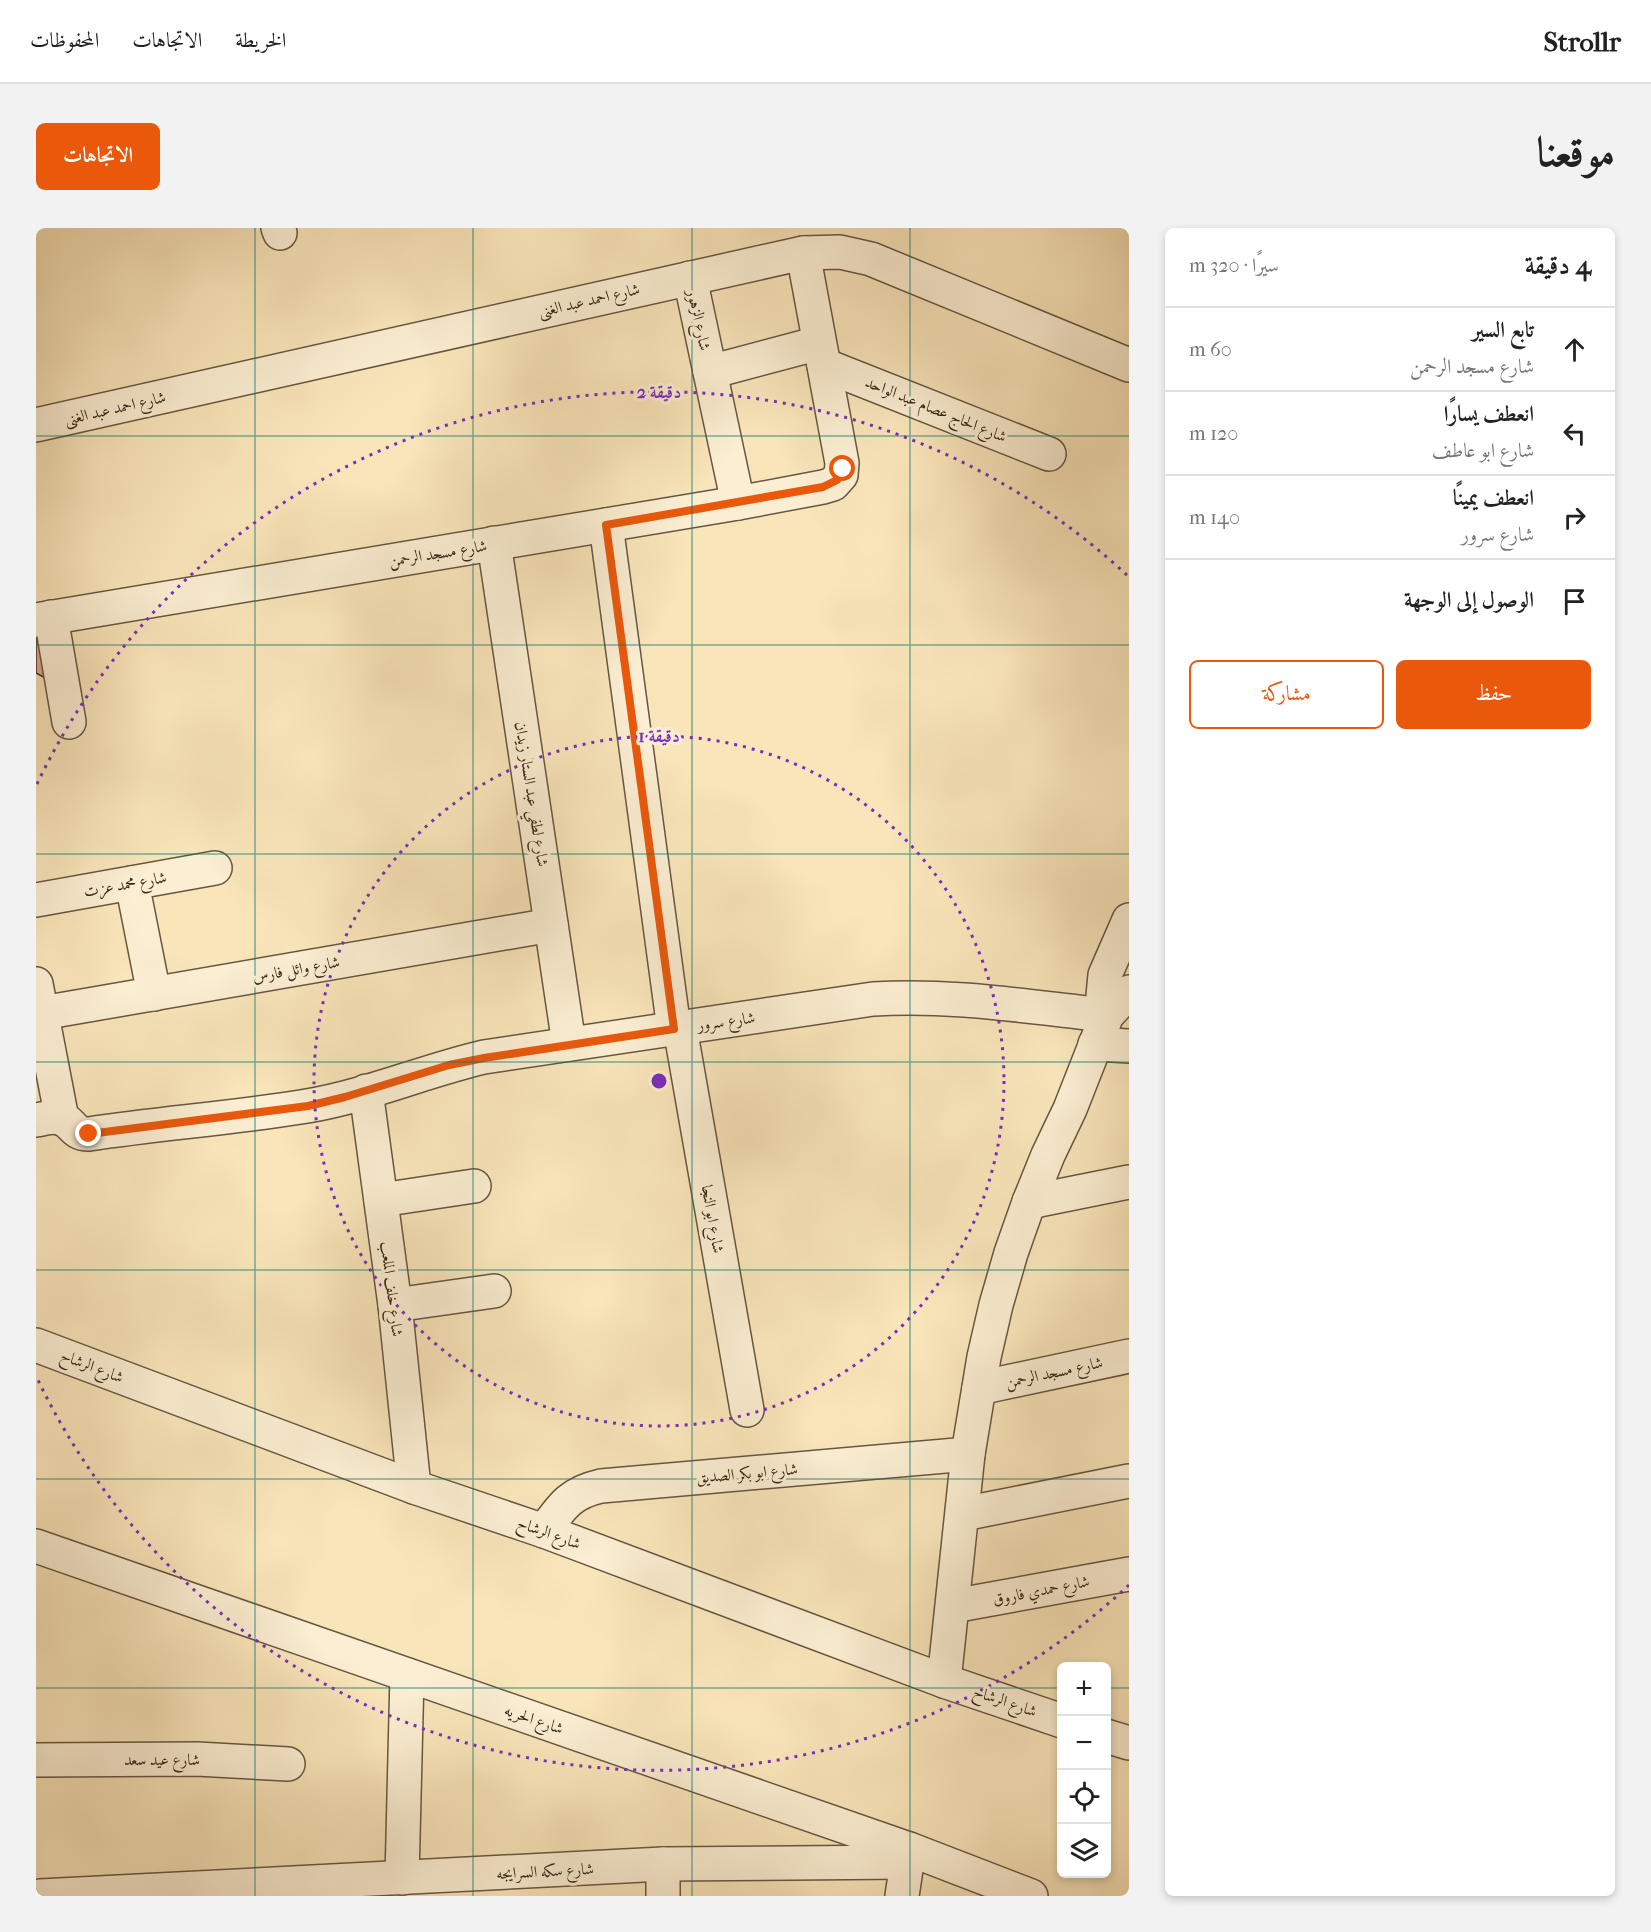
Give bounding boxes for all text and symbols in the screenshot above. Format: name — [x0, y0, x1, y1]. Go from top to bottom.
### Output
text: Strollr — [1543, 25, 1621, 58]
text: المحفوظات — [30, 28, 99, 52]
text: الاتجاهات — [132, 28, 202, 52]
text: الخريطة — [235, 28, 286, 52]
button: الاتجاهات — [36, 123, 160, 190]
text: موقعنا — [1537, 128, 1615, 177]
text: 4 دقيقة — [1525, 250, 1591, 281]
text: سيرًا · 320 m — [1189, 254, 1279, 277]
street label: شارع احمد عبد الغنى — [536, 279, 643, 325]
street label: شارع الزهور — [679, 286, 715, 353]
text: تابع السير — [1472, 317, 1534, 343]
icon: ahead — [1558, 333, 1591, 366]
text: 60 m — [1189, 338, 1232, 361]
text: شارع مسجد الرحمن — [1410, 355, 1534, 378]
street label: شارع الحاج عصام عبد الواحد — [861, 372, 1010, 451]
text: 2 دقيقة — [637, 382, 681, 403]
street label: شارع احمد عبد الغنى — [62, 387, 169, 433]
text: انعطف يسارًا — [1444, 401, 1534, 427]
icon: left — [1558, 417, 1591, 450]
text: 120 m — [1189, 422, 1238, 445]
text: شارع ابو عاطف — [1432, 439, 1534, 462]
route start — [829, 455, 855, 481]
text: انعطف يمينًا — [1453, 485, 1534, 511]
icon: right — [1558, 501, 1591, 534]
text: 140 m — [1189, 506, 1240, 529]
text: شارع سرور — [1461, 523, 1534, 546]
street label: شارع مسجد الرحمن — [388, 536, 489, 574]
icon: arrive — [1558, 585, 1591, 618]
text: الوصول إلى الوجهة — [1404, 587, 1534, 613]
button: مشاركة — [1189, 660, 1384, 729]
button: حفظ — [1396, 660, 1591, 729]
street label: شارع لطفي عبد الستار زيدان — [505, 720, 553, 869]
text: 1 دقيقة — [638, 726, 680, 747]
street label: شارع محمد عزت — [82, 867, 169, 905]
street label: شارع وائل فارس — [251, 952, 342, 990]
street label: شارع سرور — [694, 1008, 757, 1039]
centre of rings — [649, 1071, 669, 1091]
route end — [75, 1120, 101, 1146]
street label: شارع ابو النجا — [694, 1183, 728, 1255]
street label: شارع خلف الملعب — [373, 1240, 407, 1338]
street label: شارع الرشاح — [56, 1345, 126, 1391]
street label: شارع مسجد الرحمن — [1004, 1352, 1105, 1396]
street label: شارع ابو بكر الصديق — [695, 1459, 799, 1491]
street label: شارع الرشاح — [513, 1513, 583, 1558]
street label: شارع حمدي فاروق — [991, 1571, 1092, 1613]
map controls — [1057, 1662, 1111, 1878]
button: + — [1057, 1662, 1111, 1716]
street label: شارع الرشاح — [969, 1681, 1039, 1725]
street label: شارع الحريه — [501, 1700, 566, 1742]
button: − — [1057, 1716, 1111, 1770]
street label: شارع عيد سعد — [124, 1750, 200, 1773]
button: locate — [1057, 1770, 1111, 1824]
button: layers — [1057, 1824, 1111, 1878]
street label: شارع سكه السرايجه — [496, 1859, 594, 1887]

